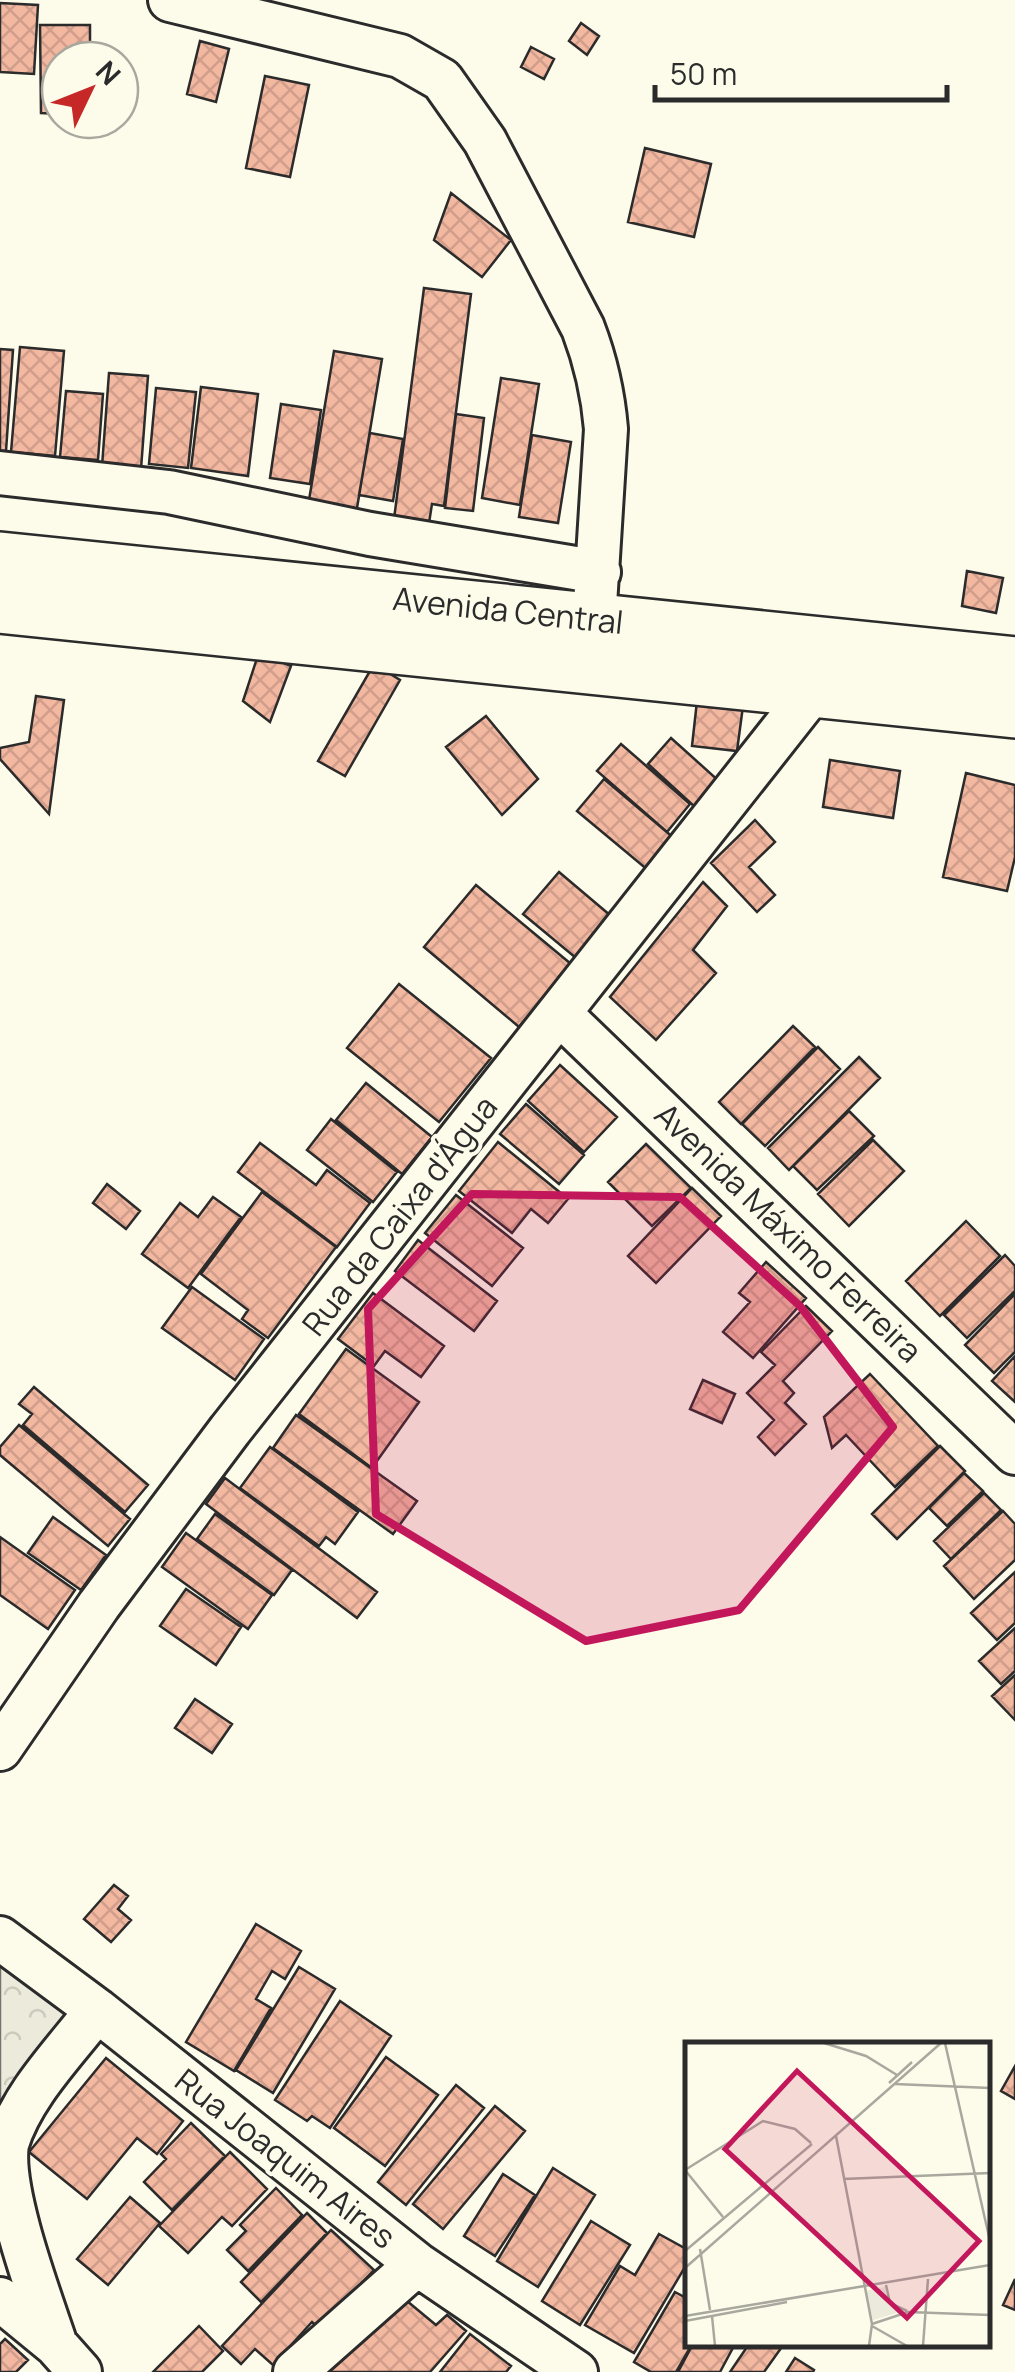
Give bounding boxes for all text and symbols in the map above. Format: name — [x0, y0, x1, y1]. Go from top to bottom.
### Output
north arrow — [40, 40, 140, 140]
scale bar — [655, 40, 948, 102]
text: N — [88, 52, 130, 93]
text: 50 m — [670, 53, 737, 94]
street label: Avenida Central — [391, 576, 626, 644]
street label: Rua da Caixa d'Água — [292, 1086, 507, 1344]
street label: Avenida Máximo Ferreira — [645, 1093, 932, 1372]
inset map — [685, 2042, 990, 2347]
street label: Rua Joaquim Aires — [166, 2058, 405, 2258]

